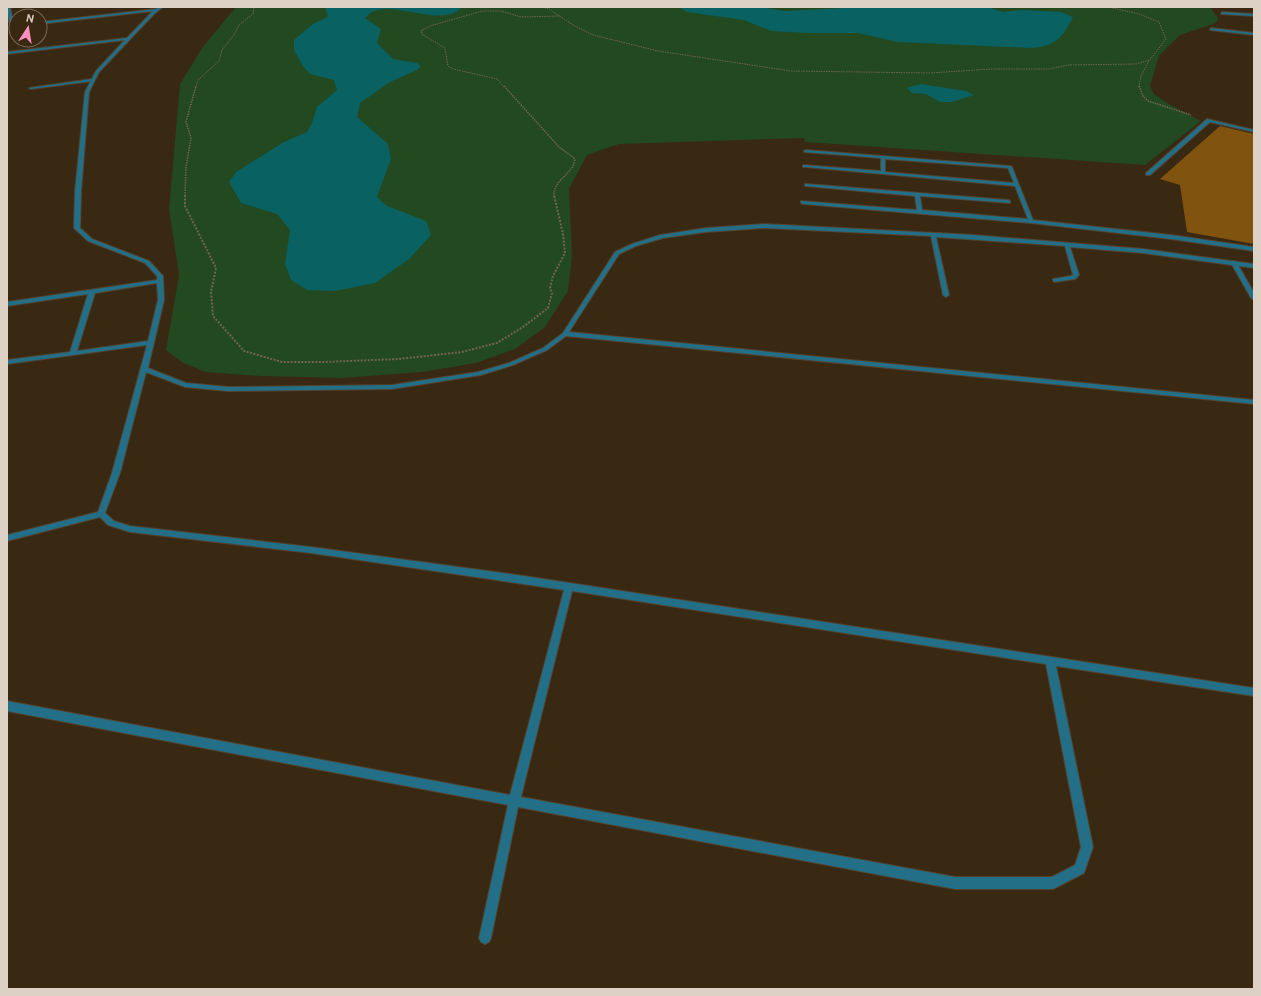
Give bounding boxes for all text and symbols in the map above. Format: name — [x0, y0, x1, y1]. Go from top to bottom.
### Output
north arrow — [8, 8, 48, 48]
text: N — [25, 11, 35, 26]

